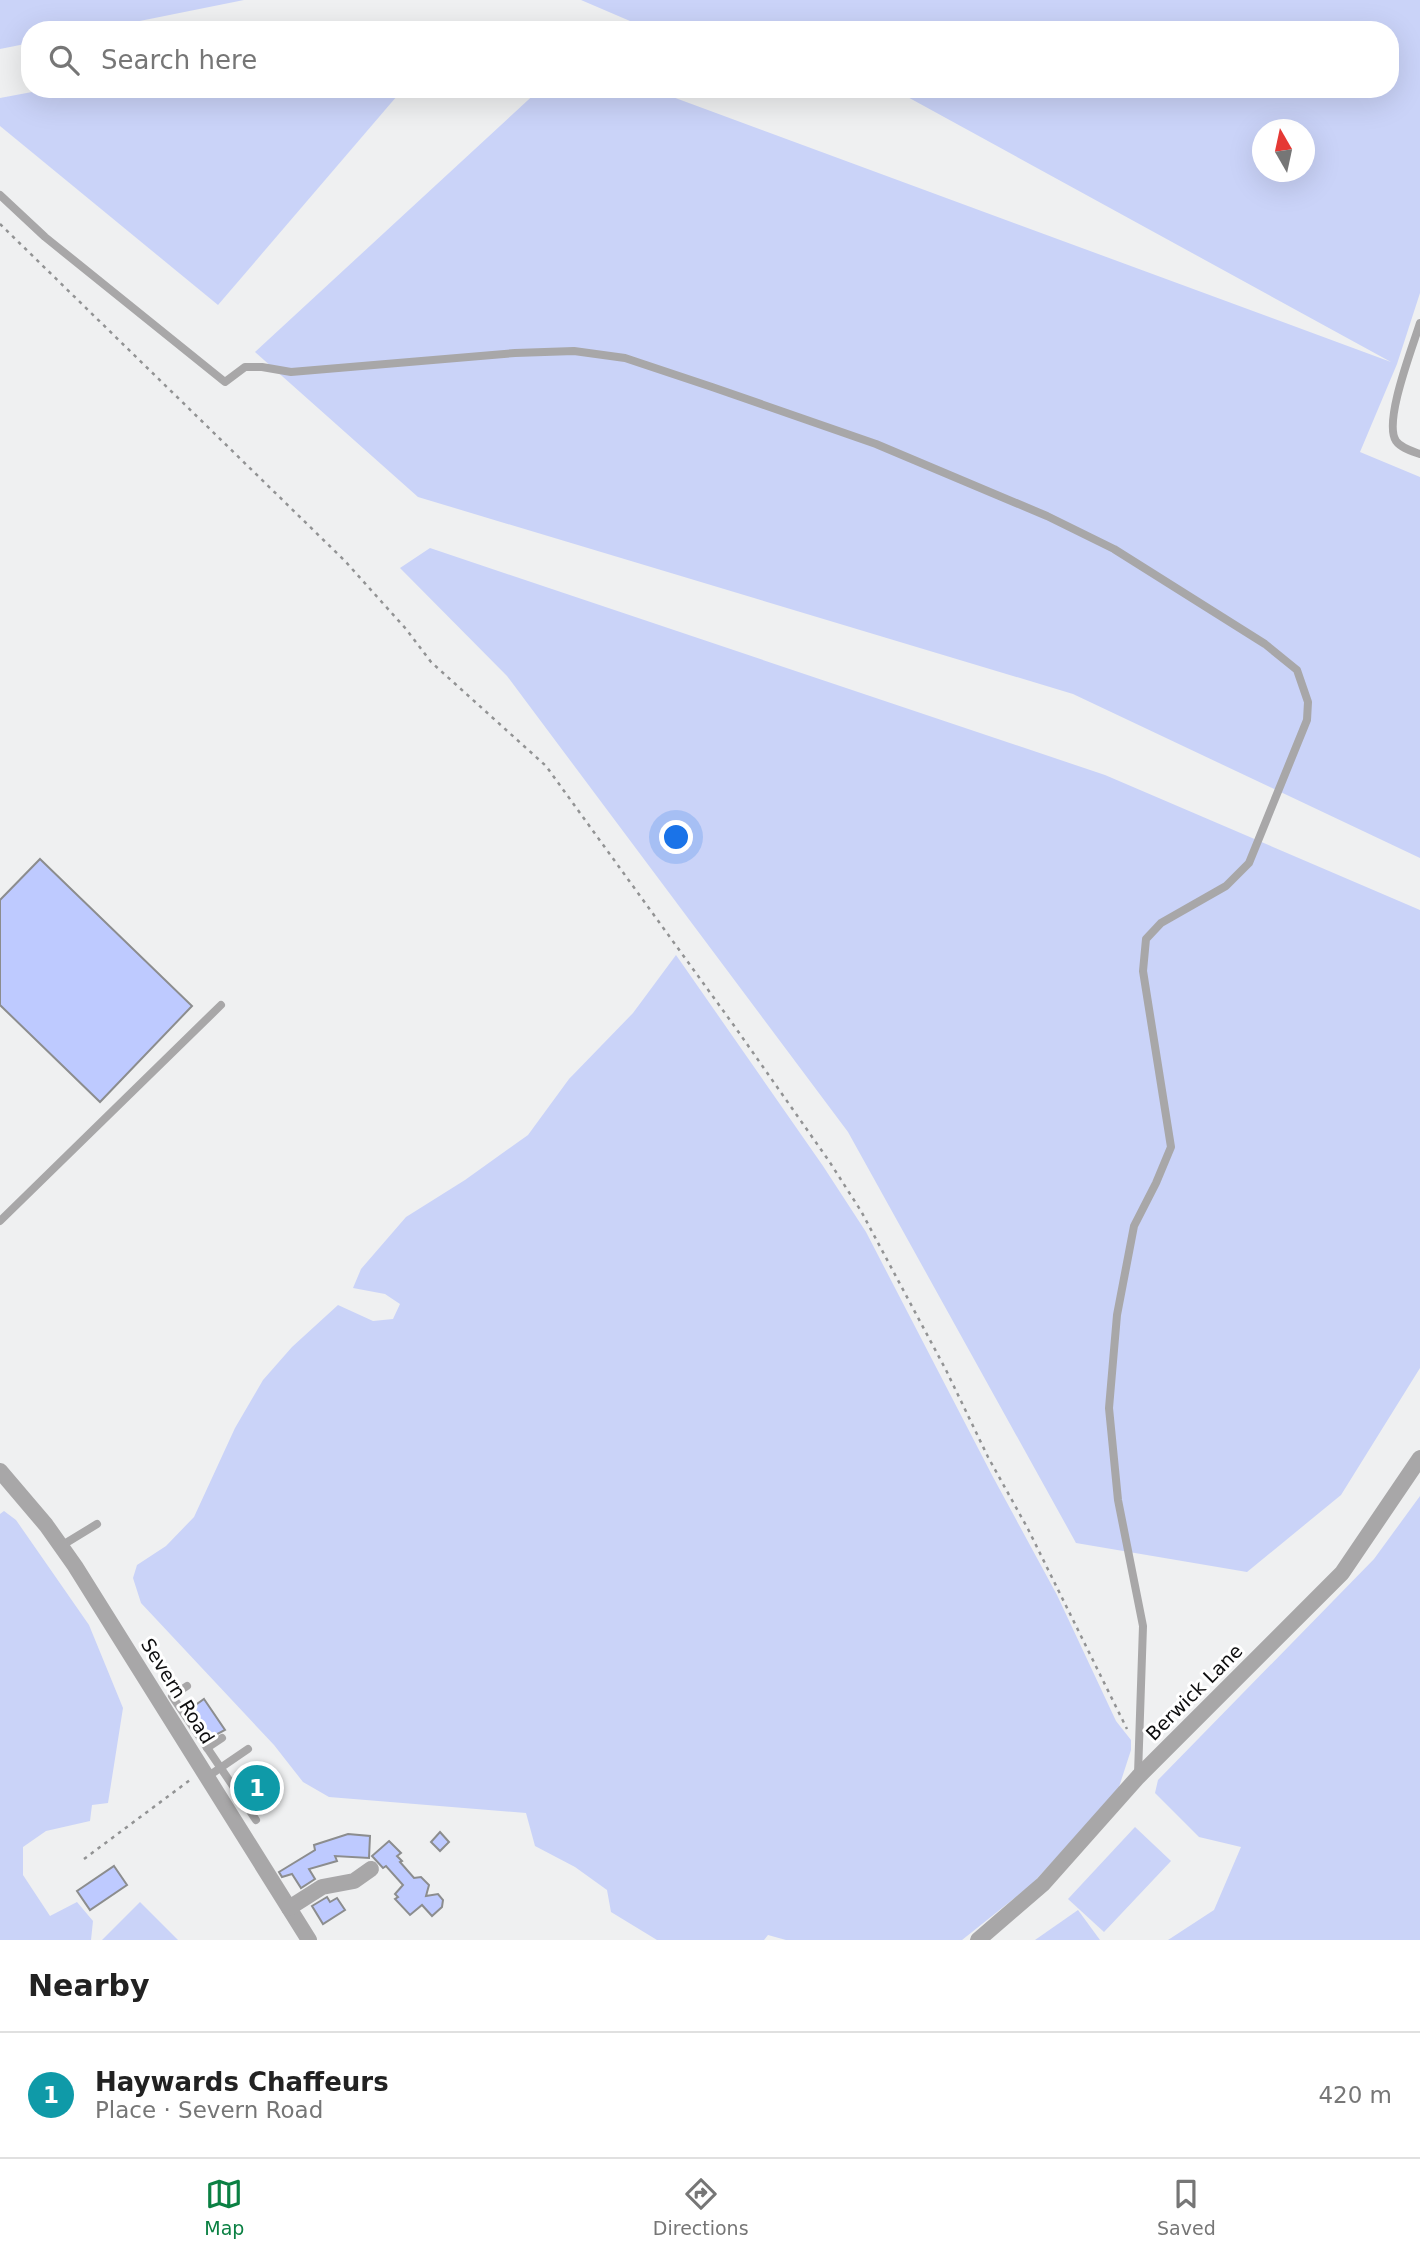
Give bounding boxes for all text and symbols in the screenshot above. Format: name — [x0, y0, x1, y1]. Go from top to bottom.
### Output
search box — [21, 21, 1399, 98]
icon: search — [45, 41, 83, 79]
text: Search here — [101, 45, 257, 75]
north arrow — [1252, 119, 1315, 182]
your location — [659, 820, 693, 854]
street label: Severn Road — [137, 1634, 219, 1748]
street label: Berwick Lane — [1141, 1639, 1247, 1745]
pin: 1 — [234, 1762, 280, 1814]
text: Nearby — [28, 1968, 150, 2003]
text: Haywards Chaffeurs — [95, 2067, 389, 2097]
text: 1 — [43, 2082, 59, 2108]
text: 420 m — [1318, 2082, 1392, 2108]
text: Place · Severn Road — [95, 2097, 323, 2123]
tab: Map — [204, 2175, 244, 2239]
tab: Directions — [653, 2175, 749, 2239]
tab: Saved — [1157, 2175, 1216, 2239]

